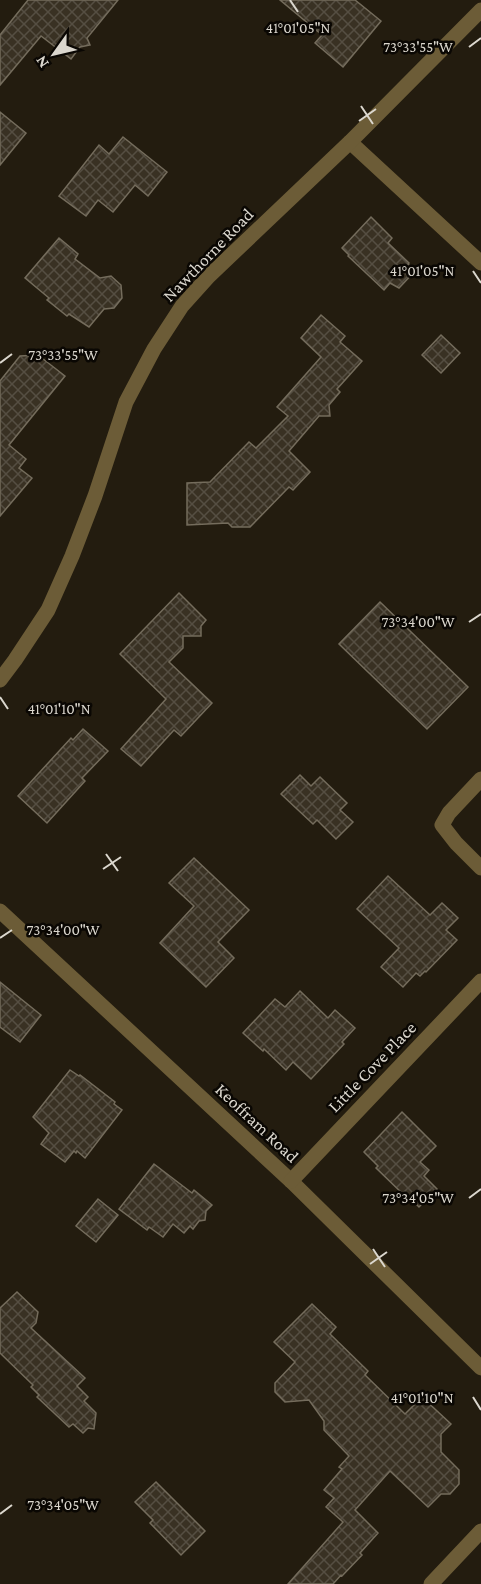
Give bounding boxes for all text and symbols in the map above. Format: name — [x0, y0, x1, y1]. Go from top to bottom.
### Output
text: 41°01'05"N — [266, 20, 331, 36]
north arrow — [24, 24, 84, 84]
text: 73°33'55"W — [383, 39, 453, 55]
text: N — [32, 53, 52, 71]
street label: Nawthorne Road — [159, 204, 258, 306]
text: 41°01'05"N — [390, 263, 455, 279]
text: 73°33'55"W — [28, 347, 98, 363]
text: 73°34'00"W — [382, 614, 455, 630]
text: 41°01'10"N — [27, 701, 91, 717]
text: 73°34'00"W — [27, 922, 100, 938]
street label: Little Cove Place — [324, 1018, 420, 1116]
street label: Keoffram Road — [211, 1079, 303, 1167]
text: 73°34'05"W — [382, 1190, 454, 1206]
text: 41°01'10"N — [390, 1390, 454, 1406]
text: 73°34'05"W — [27, 1497, 99, 1513]

